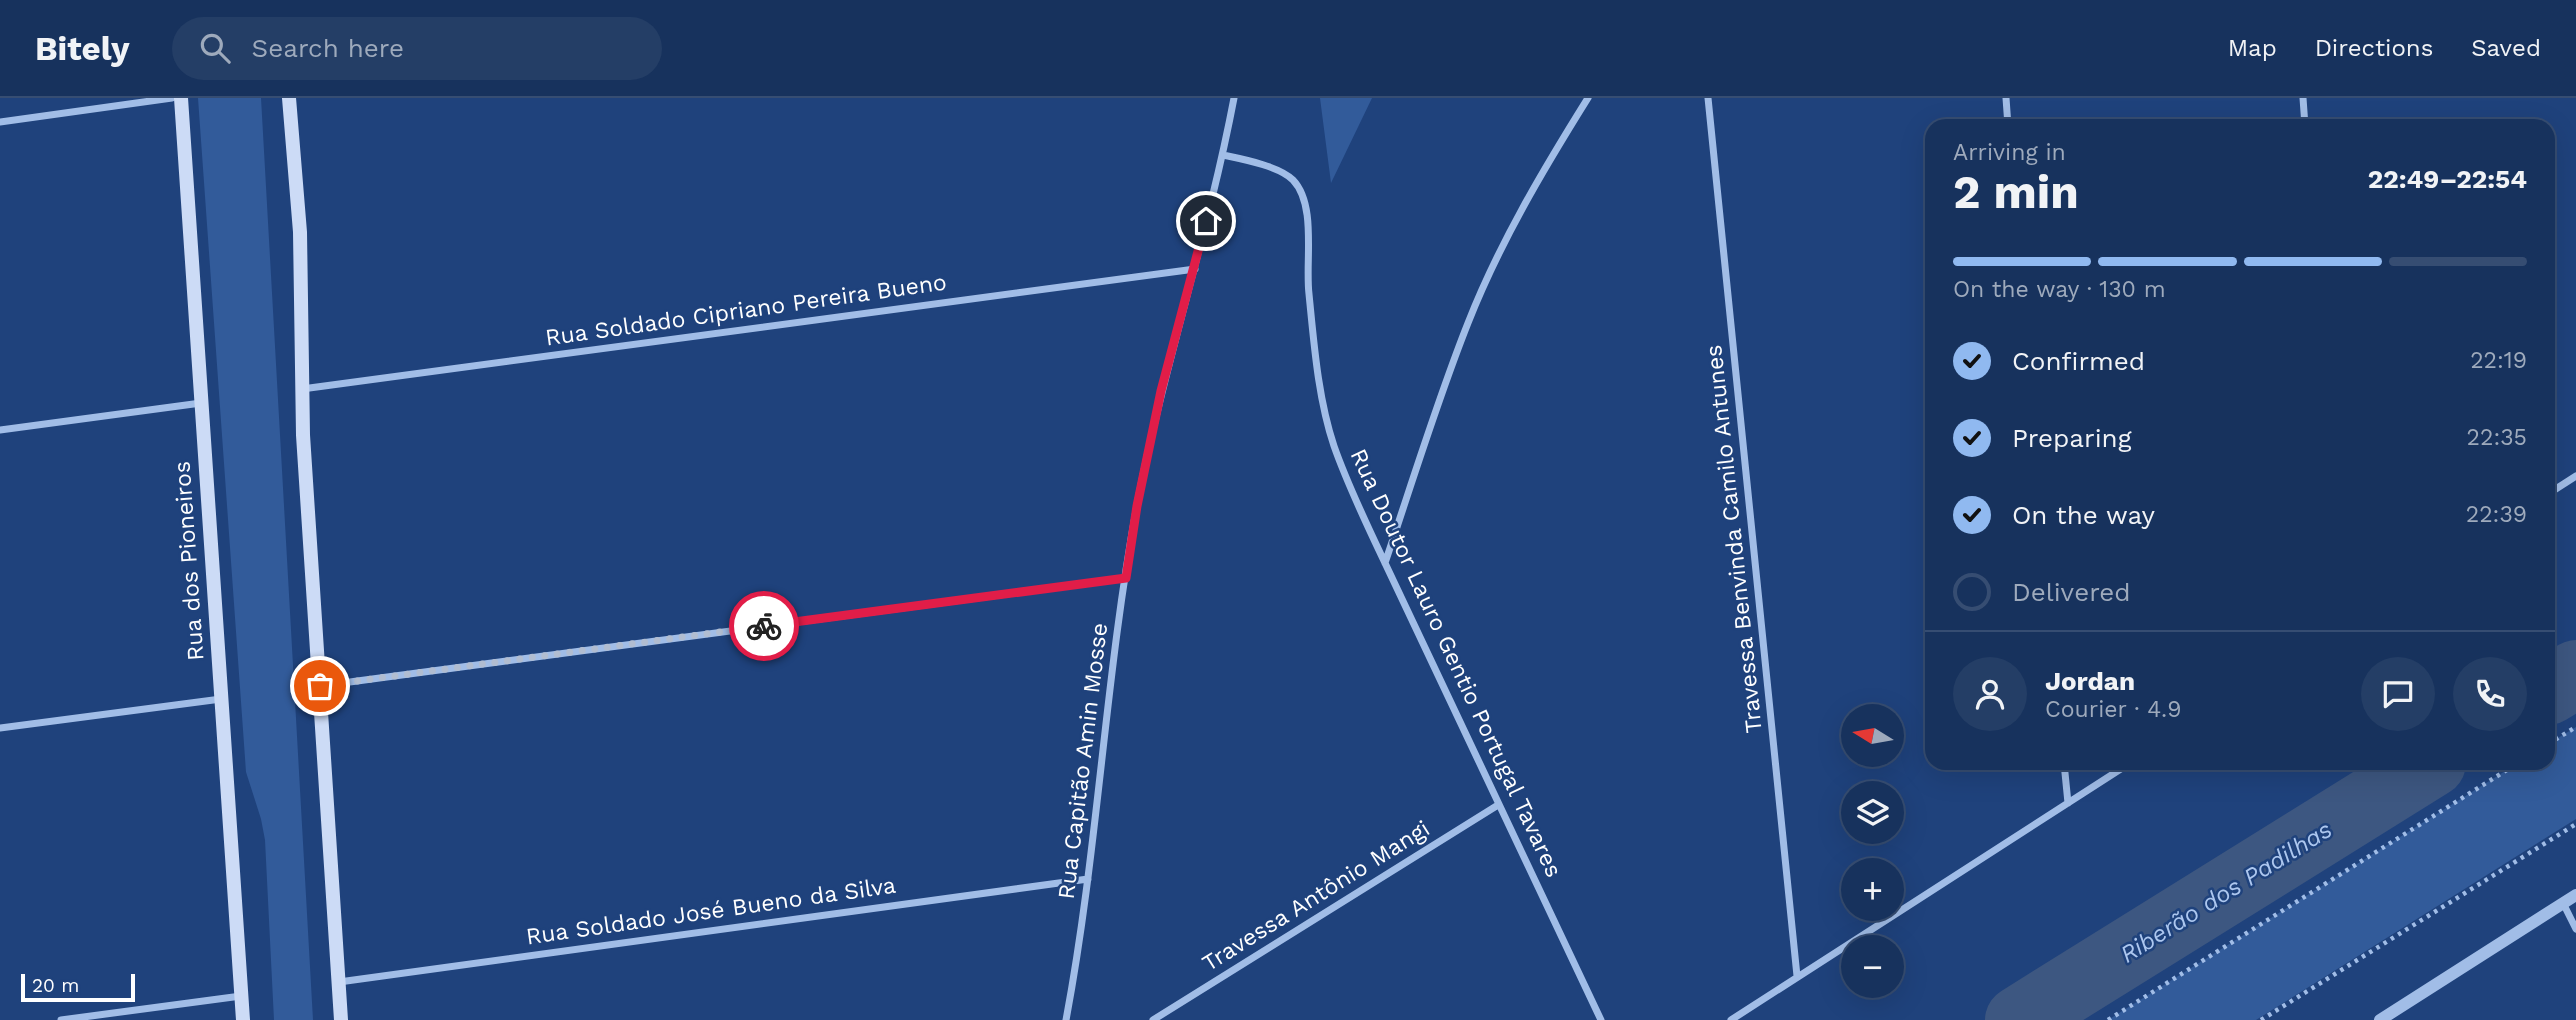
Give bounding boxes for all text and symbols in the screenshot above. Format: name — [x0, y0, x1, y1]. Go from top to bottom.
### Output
search box — [172, 17, 662, 80]
text: Bitely — [35, 29, 130, 68]
icon: search — [196, 29, 234, 67]
text: Search here — [252, 33, 404, 63]
text: Map — [2228, 34, 2277, 62]
text: Directions — [2315, 34, 2433, 62]
text: Saved — [2471, 34, 2541, 62]
text: Arriving in — [1953, 139, 2066, 166]
text: 22:49–22:54 — [2368, 164, 2527, 194]
text: 2 min — [1953, 165, 2079, 219]
pin — [1176, 191, 1236, 251]
icon: home — [1187, 202, 1225, 240]
street label: Rua Soldado Cipriano Pereira Bueno — [544, 268, 948, 352]
text: On the way · 130 m — [1953, 276, 2166, 303]
icon: check — [1953, 342, 1991, 380]
street label: Travessa Benvinda Camilo Antunes — [1700, 343, 1768, 735]
text: Confirmed — [2012, 346, 2145, 376]
text: 22:19 — [2470, 347, 2527, 374]
icon: check — [1953, 419, 1991, 457]
text: Preparing — [2012, 423, 2132, 453]
text: 22:35 — [2467, 424, 2527, 451]
street label: Rua Doutor Lauro Gentio Portugal Tavares — [1345, 445, 1567, 881]
street label: Rua dos Pioneiros — [169, 460, 209, 662]
icon: check — [1953, 496, 1991, 534]
text: On the way — [2012, 500, 2155, 530]
text: 22:39 — [2466, 501, 2527, 528]
text: Delivered — [2012, 577, 2131, 607]
courier — [729, 591, 799, 661]
icon: bike — [745, 607, 783, 645]
street label: Rua Capitão Amin Mosse — [1053, 621, 1113, 901]
pin — [290, 656, 350, 716]
button: person — [1953, 657, 2027, 731]
button: chat — [2361, 657, 2435, 731]
button: phone — [2453, 657, 2527, 731]
text: Jordan — [2045, 666, 2135, 696]
icon: bag — [301, 667, 339, 705]
text: Courier · 4.9 — [2045, 696, 2181, 723]
north arrow — [1841, 704, 1904, 766]
map controls — [1841, 704, 1904, 998]
button: layers — [1841, 781, 1904, 844]
street label: Travessa Antônio Mangi — [1197, 815, 1435, 977]
water label: Riberão dos Padilhas — [2115, 815, 2337, 969]
button: + — [1841, 858, 1904, 921]
street label: Rua Soldado José Bueno da Silva — [524, 872, 898, 950]
button: − — [1841, 935, 1904, 998]
scale bar — [21, 971, 135, 1003]
text: 20 m — [32, 974, 79, 997]

